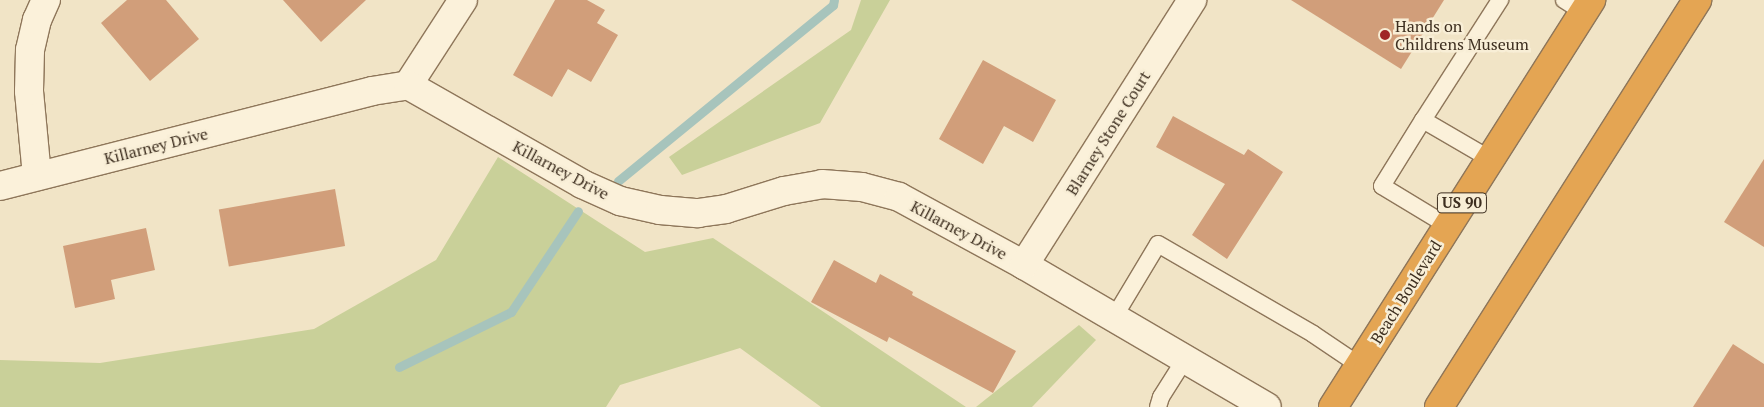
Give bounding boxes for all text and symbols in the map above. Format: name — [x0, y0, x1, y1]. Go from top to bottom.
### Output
place label: Hands on Childrens Museum — [1395, 16, 1529, 54]
marker: Hands on Childrens Museum — [1379, 29, 1391, 41]
street label: Blarney Stone Court — [1062, 67, 1154, 199]
street label: Killarney Drive — [102, 124, 210, 168]
street label: Killarney Drive — [510, 137, 612, 203]
road number: US 90 — [1436, 190, 1488, 216]
street label: Killarney Drive — [908, 197, 1010, 263]
street label: Beach Boulevard — [1366, 237, 1446, 347]

